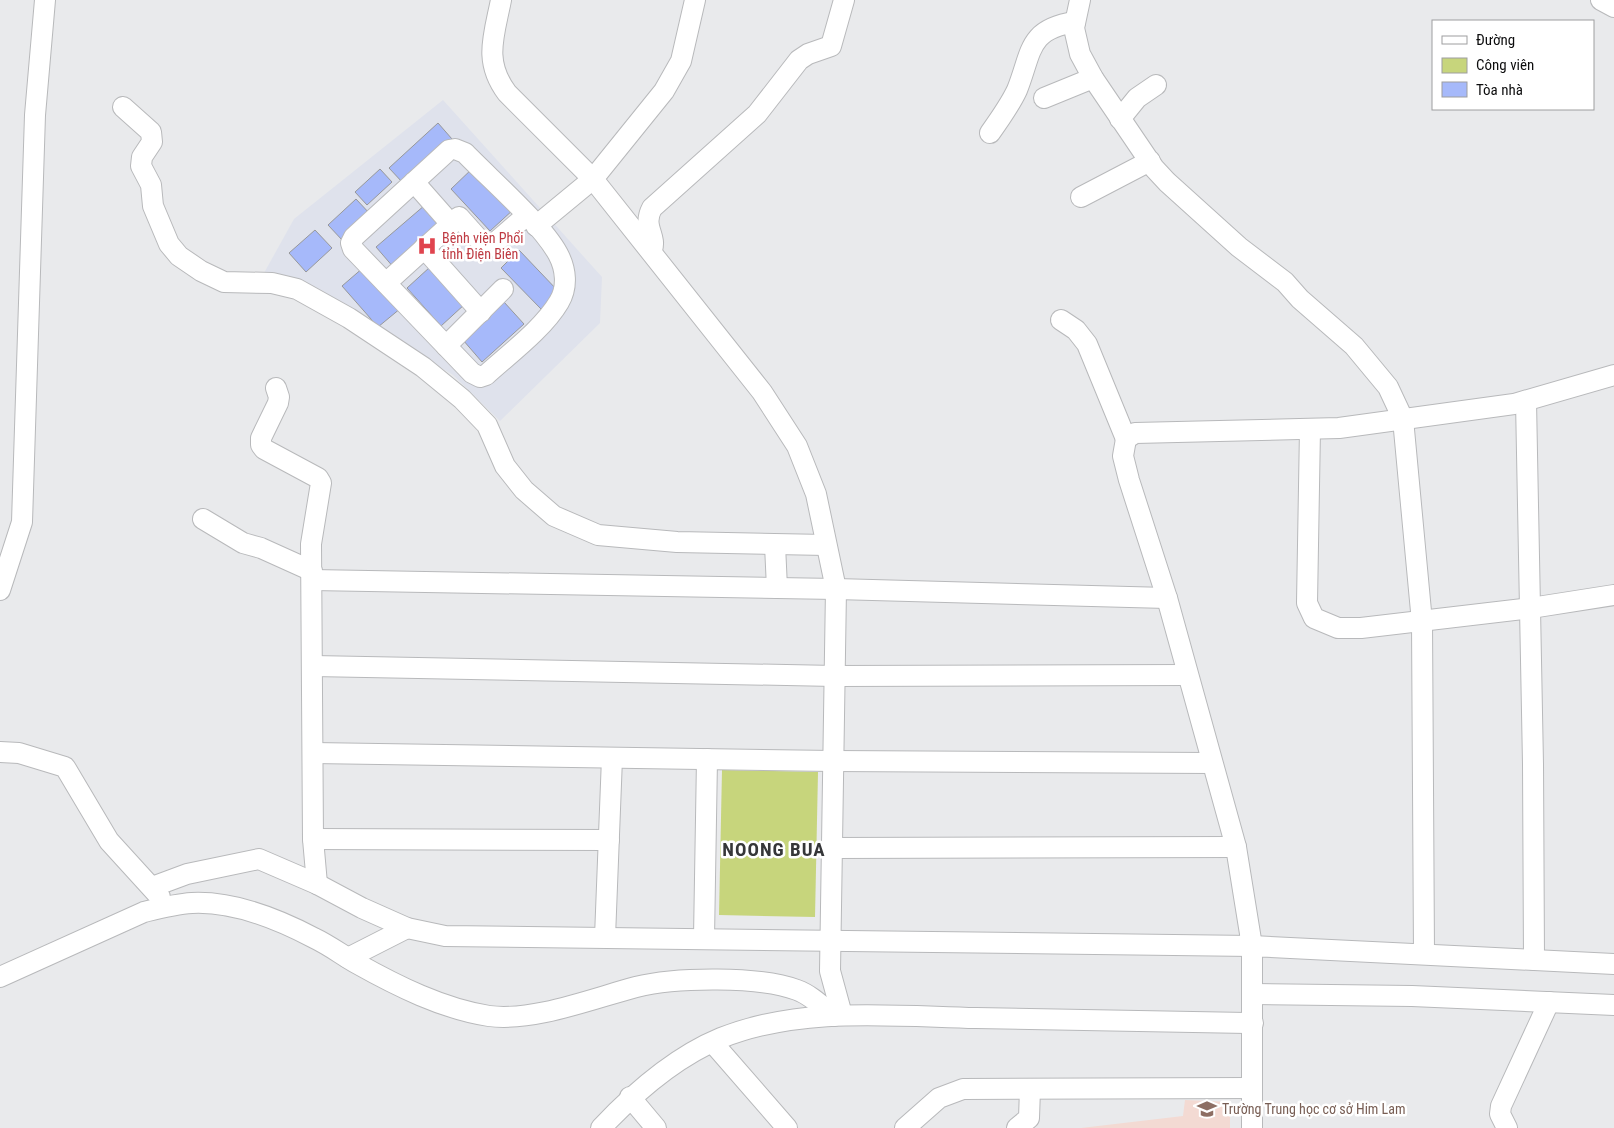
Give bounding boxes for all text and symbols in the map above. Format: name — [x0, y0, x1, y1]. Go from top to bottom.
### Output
legend — [1432, 20, 1594, 110]
text: Đường — [1476, 31, 1515, 49]
text: Công viên — [1476, 56, 1534, 74]
text: Tòa nhà — [1476, 81, 1523, 99]
place label: Bệnh viện Phổi tỉnh Điện Biên — [442, 230, 523, 262]
hospital icon: Bệnh viện Phổi tỉnh Điện Biên — [416, 235, 438, 257]
district label: NOONG BUA — [722, 838, 826, 861]
school or university icon: Trường Trung học cơ sở Him Lam — [1196, 1098, 1218, 1120]
place label: Trường Trung học cơ sở Him Lam — [1222, 1101, 1406, 1117]

